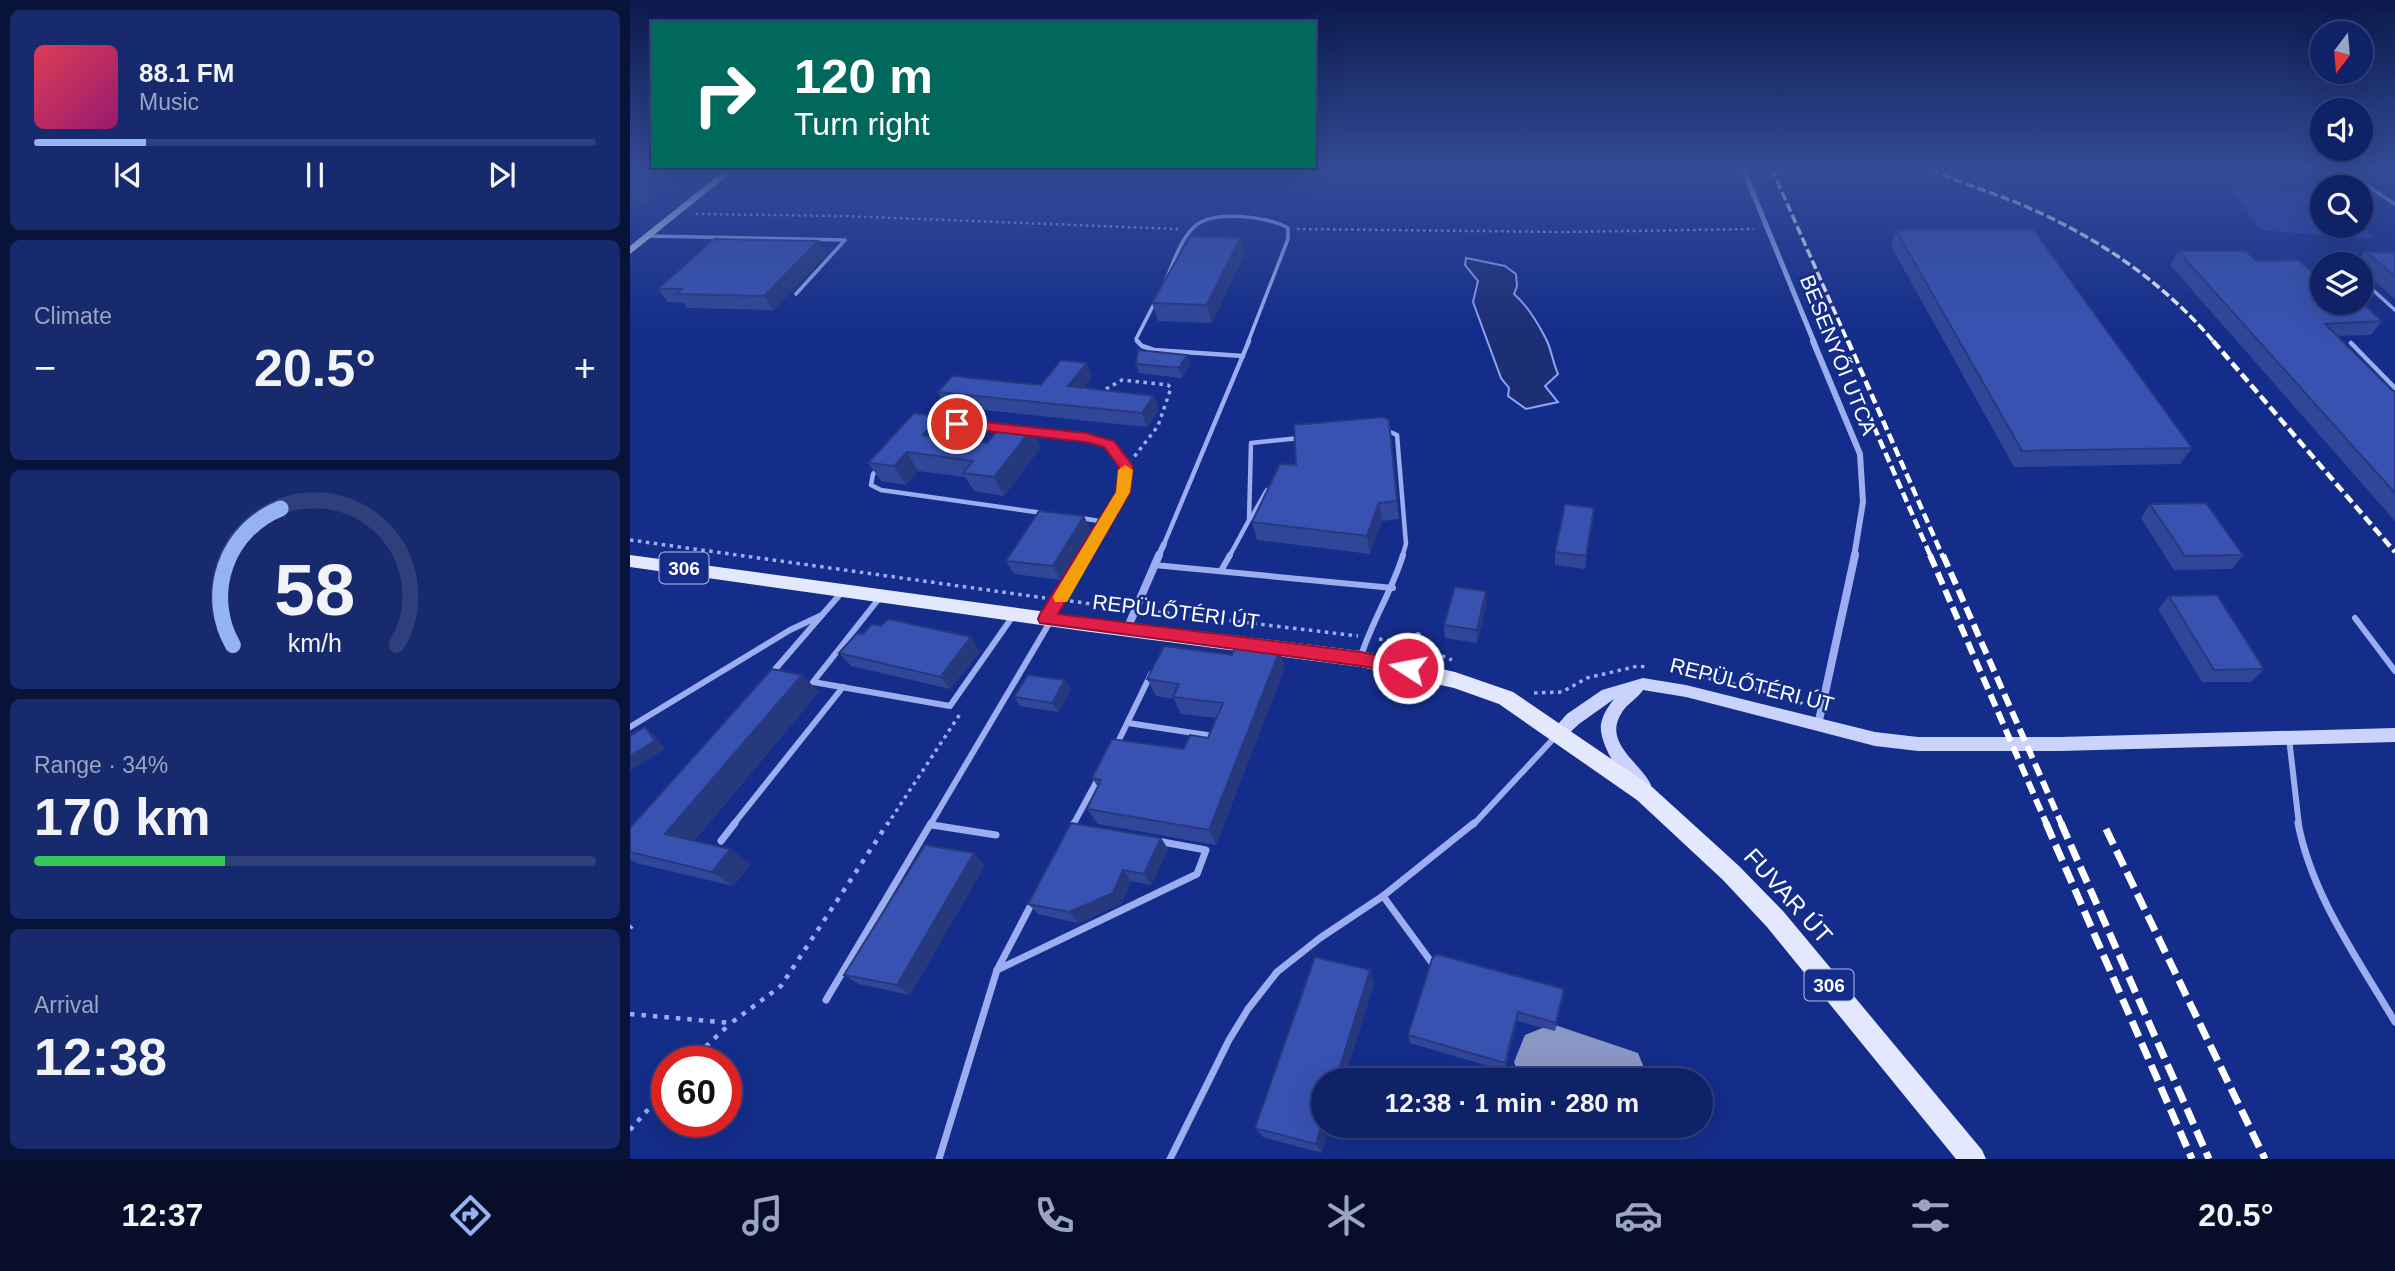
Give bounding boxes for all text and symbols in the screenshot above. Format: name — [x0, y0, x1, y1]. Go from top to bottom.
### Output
north arrow — [2310, 21, 2373, 84]
map controls — [2310, 21, 2373, 315]
icon: right — [679, 49, 770, 140]
text: 120 m — [794, 49, 933, 103]
text: 88.1 FM — [139, 58, 234, 88]
text: Music — [139, 89, 199, 115]
button: sound — [2310, 98, 2373, 161]
text: Turn right — [794, 106, 930, 142]
icon: previous — [109, 156, 147, 194]
icon: pause — [296, 156, 334, 194]
icon: next — [483, 156, 521, 194]
button: search — [2310, 175, 2373, 238]
button: layers — [2310, 252, 2373, 315]
street label: BESENYŐI UTCA — [1796, 272, 1881, 438]
text: Climate — [34, 303, 112, 329]
text: 20.5° — [254, 339, 376, 397]
text: − — [34, 347, 56, 389]
text: + — [574, 347, 596, 389]
pin — [927, 394, 987, 454]
icon: arrive — [938, 405, 976, 443]
text: 58 — [275, 550, 355, 631]
road number: 306 — [660, 552, 708, 583]
street label: REPÜLŐTÉRI ÚT — [1091, 590, 1261, 633]
text: km/h — [288, 629, 342, 657]
position arrow — [1371, 631, 1445, 705]
street label: REPÜLŐTÉRI ÚT — [1668, 653, 1837, 716]
text: Range · 34% — [34, 752, 168, 778]
text: 170 km — [34, 788, 210, 846]
street label: FUVAR ÚT — [1739, 843, 1838, 949]
road number: 306 — [1804, 970, 1854, 1001]
text: Arrival — [34, 992, 99, 1018]
text: 12:38 — [34, 1028, 167, 1086]
speed limit sign: 60 — [651, 1046, 742, 1137]
text: 12:38 · 1 min · 280 m — [1385, 1088, 1639, 1118]
icon: directions — [446, 1191, 495, 1240]
icon: music — [738, 1191, 787, 1240]
icon: phone — [1030, 1191, 1079, 1240]
icon: climate — [1322, 1191, 1371, 1240]
icon: car — [1614, 1191, 1663, 1240]
icon: filters — [1906, 1191, 1955, 1240]
text: 12:37 — [122, 1197, 203, 1233]
text: 20.5° — [2198, 1197, 2273, 1233]

